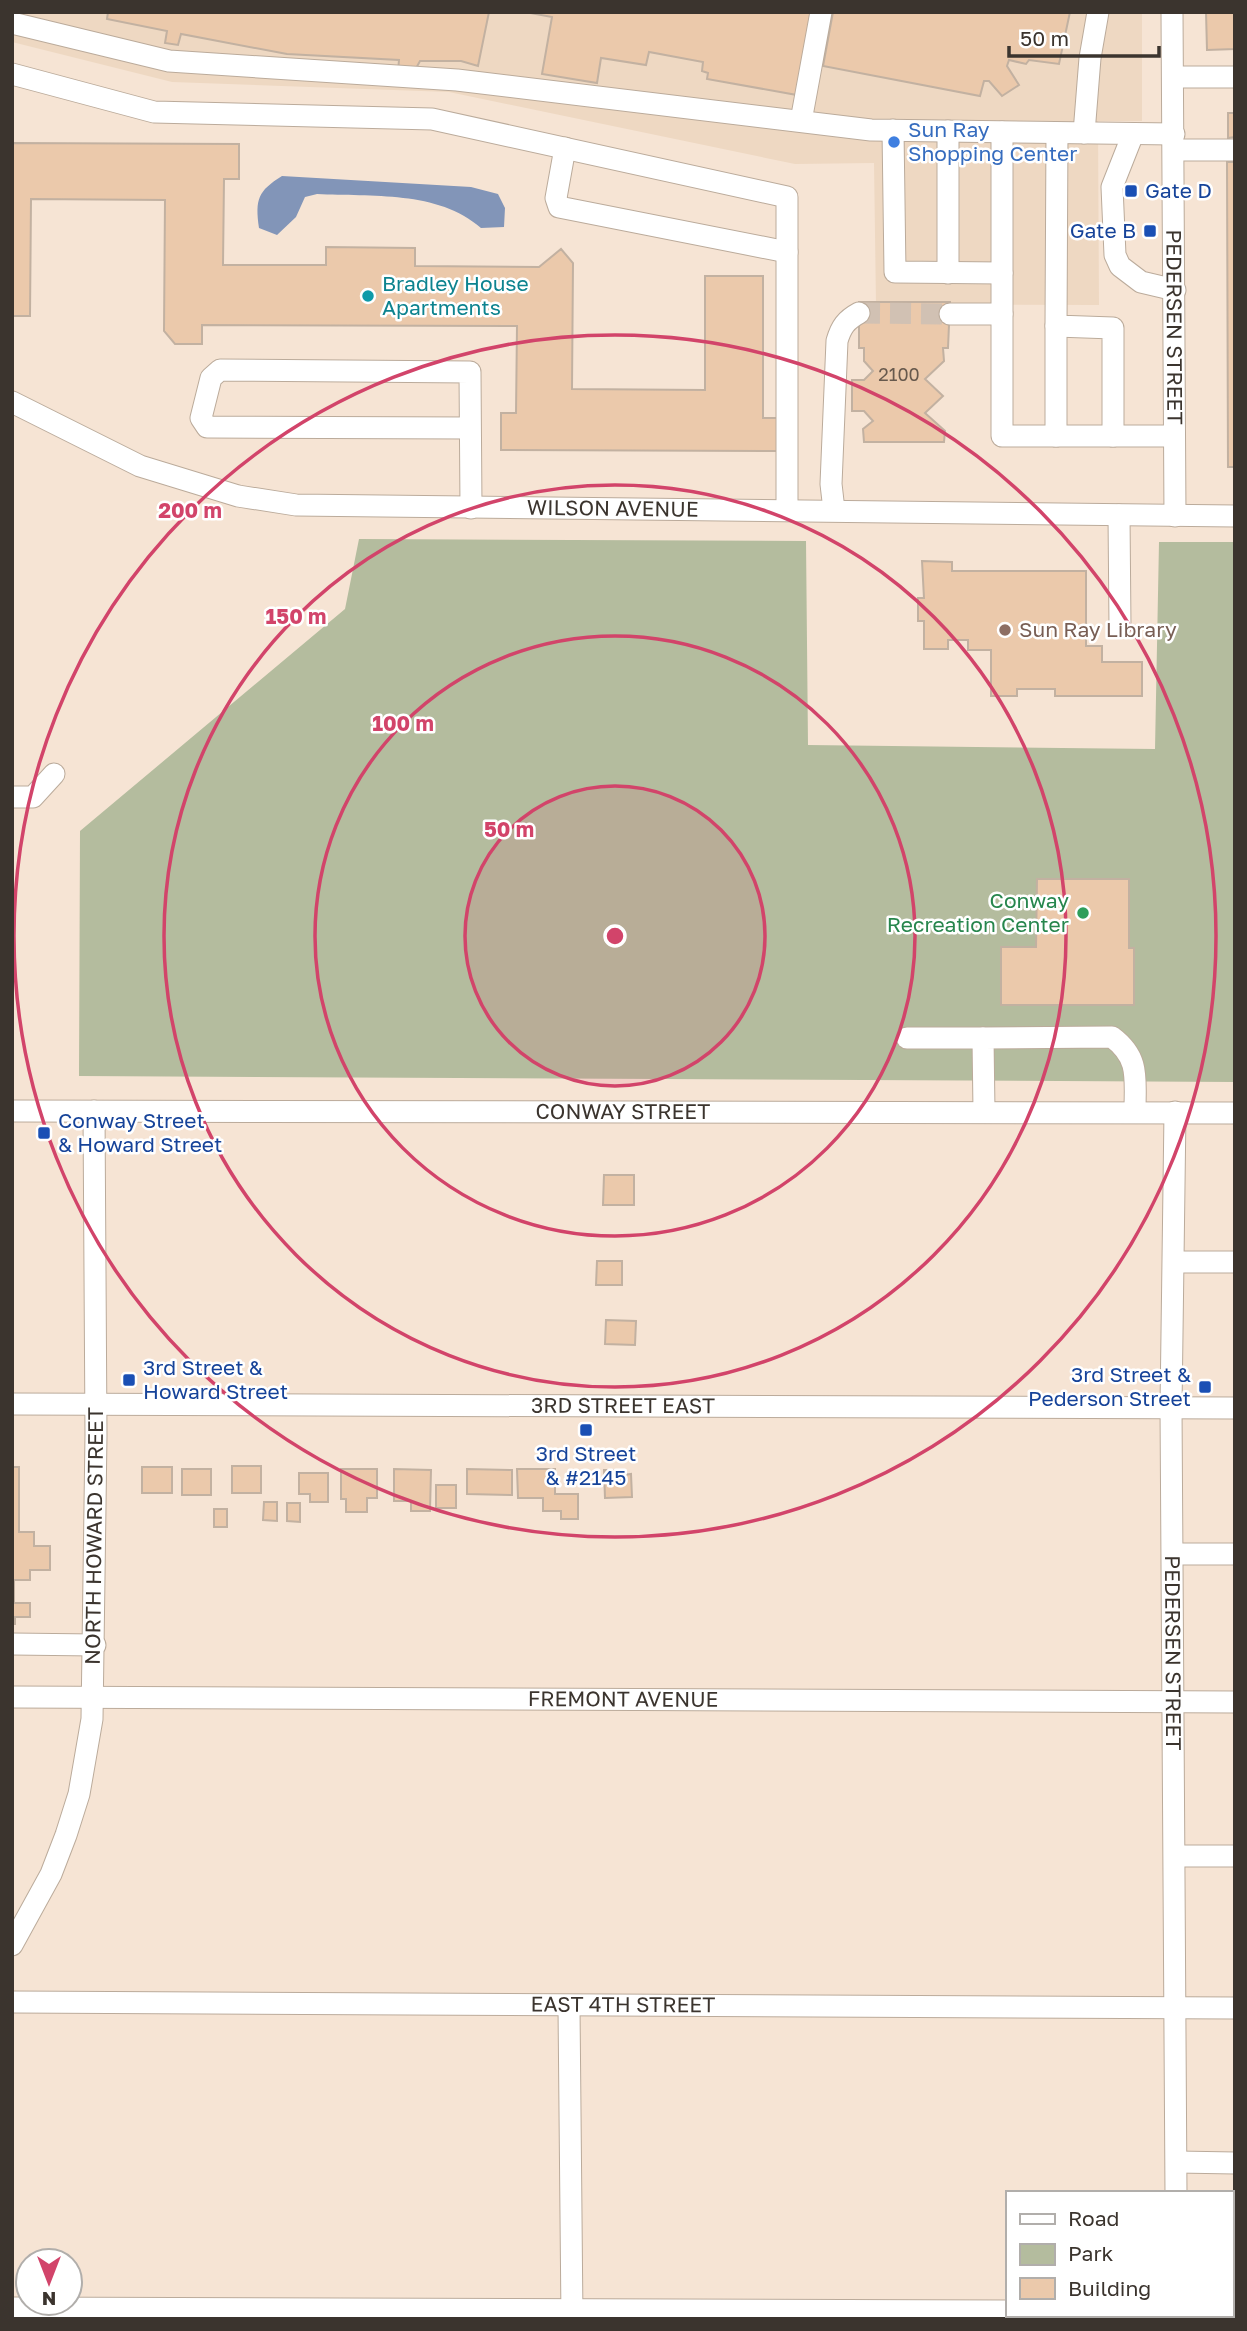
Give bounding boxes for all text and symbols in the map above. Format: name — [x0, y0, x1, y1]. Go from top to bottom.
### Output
scale bar — [1009, 14, 1160, 58]
text: 50 m — [1020, 25, 1069, 51]
place label: Sun Ray Shopping Center — [908, 116, 1077, 166]
marker: Sun Ray Shopping Center — [886, 134, 902, 150]
place label: Gate D — [1145, 177, 1212, 203]
marker: Gate D — [1123, 183, 1139, 199]
place label: Gate B — [1070, 217, 1136, 243]
marker: Gate B — [1142, 223, 1158, 239]
street label: PEDERSEN STREET — [1161, 229, 1188, 425]
place label: Bradley House Apartments — [382, 270, 529, 320]
marker: Bradley House Apartments — [360, 288, 376, 304]
house number: 2100 — [878, 363, 920, 385]
street label: WILSON AVENUE — [527, 494, 699, 522]
text: 200 m — [158, 497, 222, 523]
text: 150 m — [266, 603, 326, 629]
place label: Sun Ray Library — [1019, 616, 1177, 642]
marker: Sun Ray Library — [997, 622, 1013, 638]
text: 100 m — [372, 710, 434, 736]
text: 50 m — [484, 816, 534, 842]
place label: Conway Recreation Center — [887, 887, 1069, 937]
marker: Conway Recreation Center — [1075, 905, 1091, 921]
centre of rings — [603, 924, 627, 948]
street label: CONWAY STREET — [536, 1098, 710, 1124]
place label: Conway Street & Howard Street — [58, 1107, 222, 1157]
marker: Conway Street & Howard Street — [36, 1125, 52, 1141]
place label: 3rd Street & Howard Street — [143, 1354, 288, 1404]
place label: 3rd Street & Pederson Street — [1028, 1361, 1191, 1411]
marker: 3rd Street & Howard Street — [121, 1372, 137, 1388]
marker: 3rd Street & Pederson Street — [1197, 1379, 1213, 1395]
street label: 3RD STREET EAST — [531, 1392, 715, 1418]
street label: NORTH HOWARD STREET — [79, 1407, 108, 1665]
marker: 3rd Street & #2145 — [578, 1422, 594, 1438]
place label: 3rd Street & #2145 — [536, 1440, 636, 1490]
street label: PEDERSEN STREET — [1160, 1555, 1187, 1751]
street label: FREMONT AVENUE — [528, 1685, 718, 1712]
street label: EAST 4TH STREET — [531, 1991, 715, 2017]
legend — [1006, 2191, 1233, 2317]
text: Road — [1068, 2205, 1119, 2231]
text: Park — [1068, 2240, 1114, 2266]
north arrow — [14, 2247, 84, 2317]
text: Building — [1068, 2275, 1151, 2301]
text: N — [42, 2288, 56, 2311]

